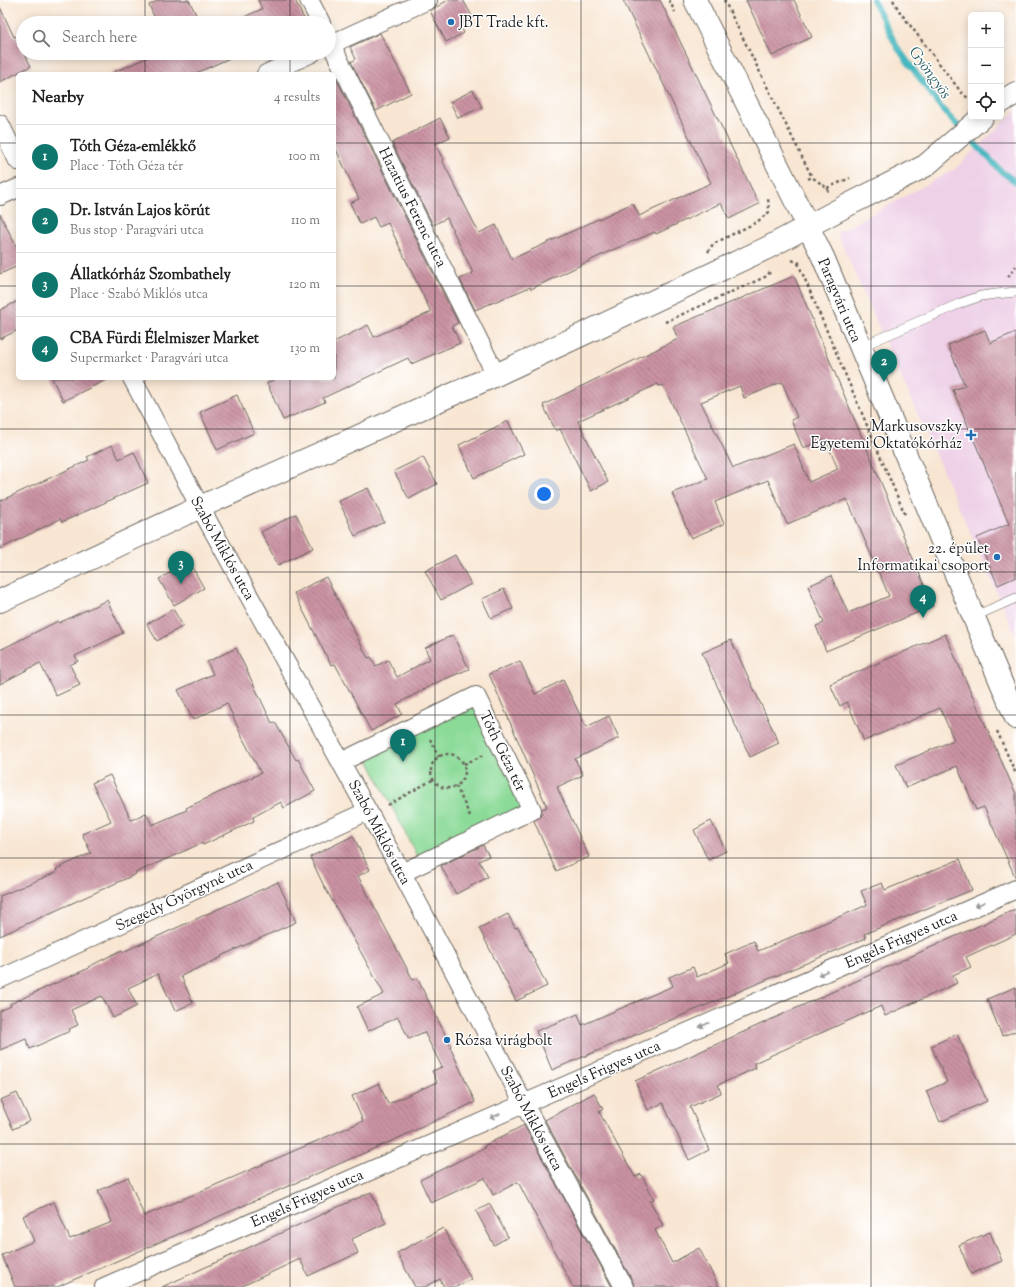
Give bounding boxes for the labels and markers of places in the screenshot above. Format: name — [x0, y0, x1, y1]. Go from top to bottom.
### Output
place label: JBT Trade kft. — [458, 13, 549, 34]
marker: JBT Trade kft. — [446, 17, 456, 27]
pin: 2 — [871, 349, 897, 382]
place label: Markusovszky Egyetemi Oktatókórház — [811, 417, 963, 455]
marker: Markusovszky Egyetemi Oktatókórház — [965, 429, 977, 441]
place label: 22. épület Informatikai csoport — [857, 539, 989, 577]
pin: 3 — [168, 551, 194, 584]
marker: 22. épület Informatikai csoport — [992, 552, 1002, 562]
pin: 4 — [910, 585, 936, 618]
pin: 1 — [390, 729, 416, 762]
place label: Rózsa virágbolt — [455, 1031, 552, 1052]
marker: Rózsa virágbolt — [442, 1035, 452, 1045]

